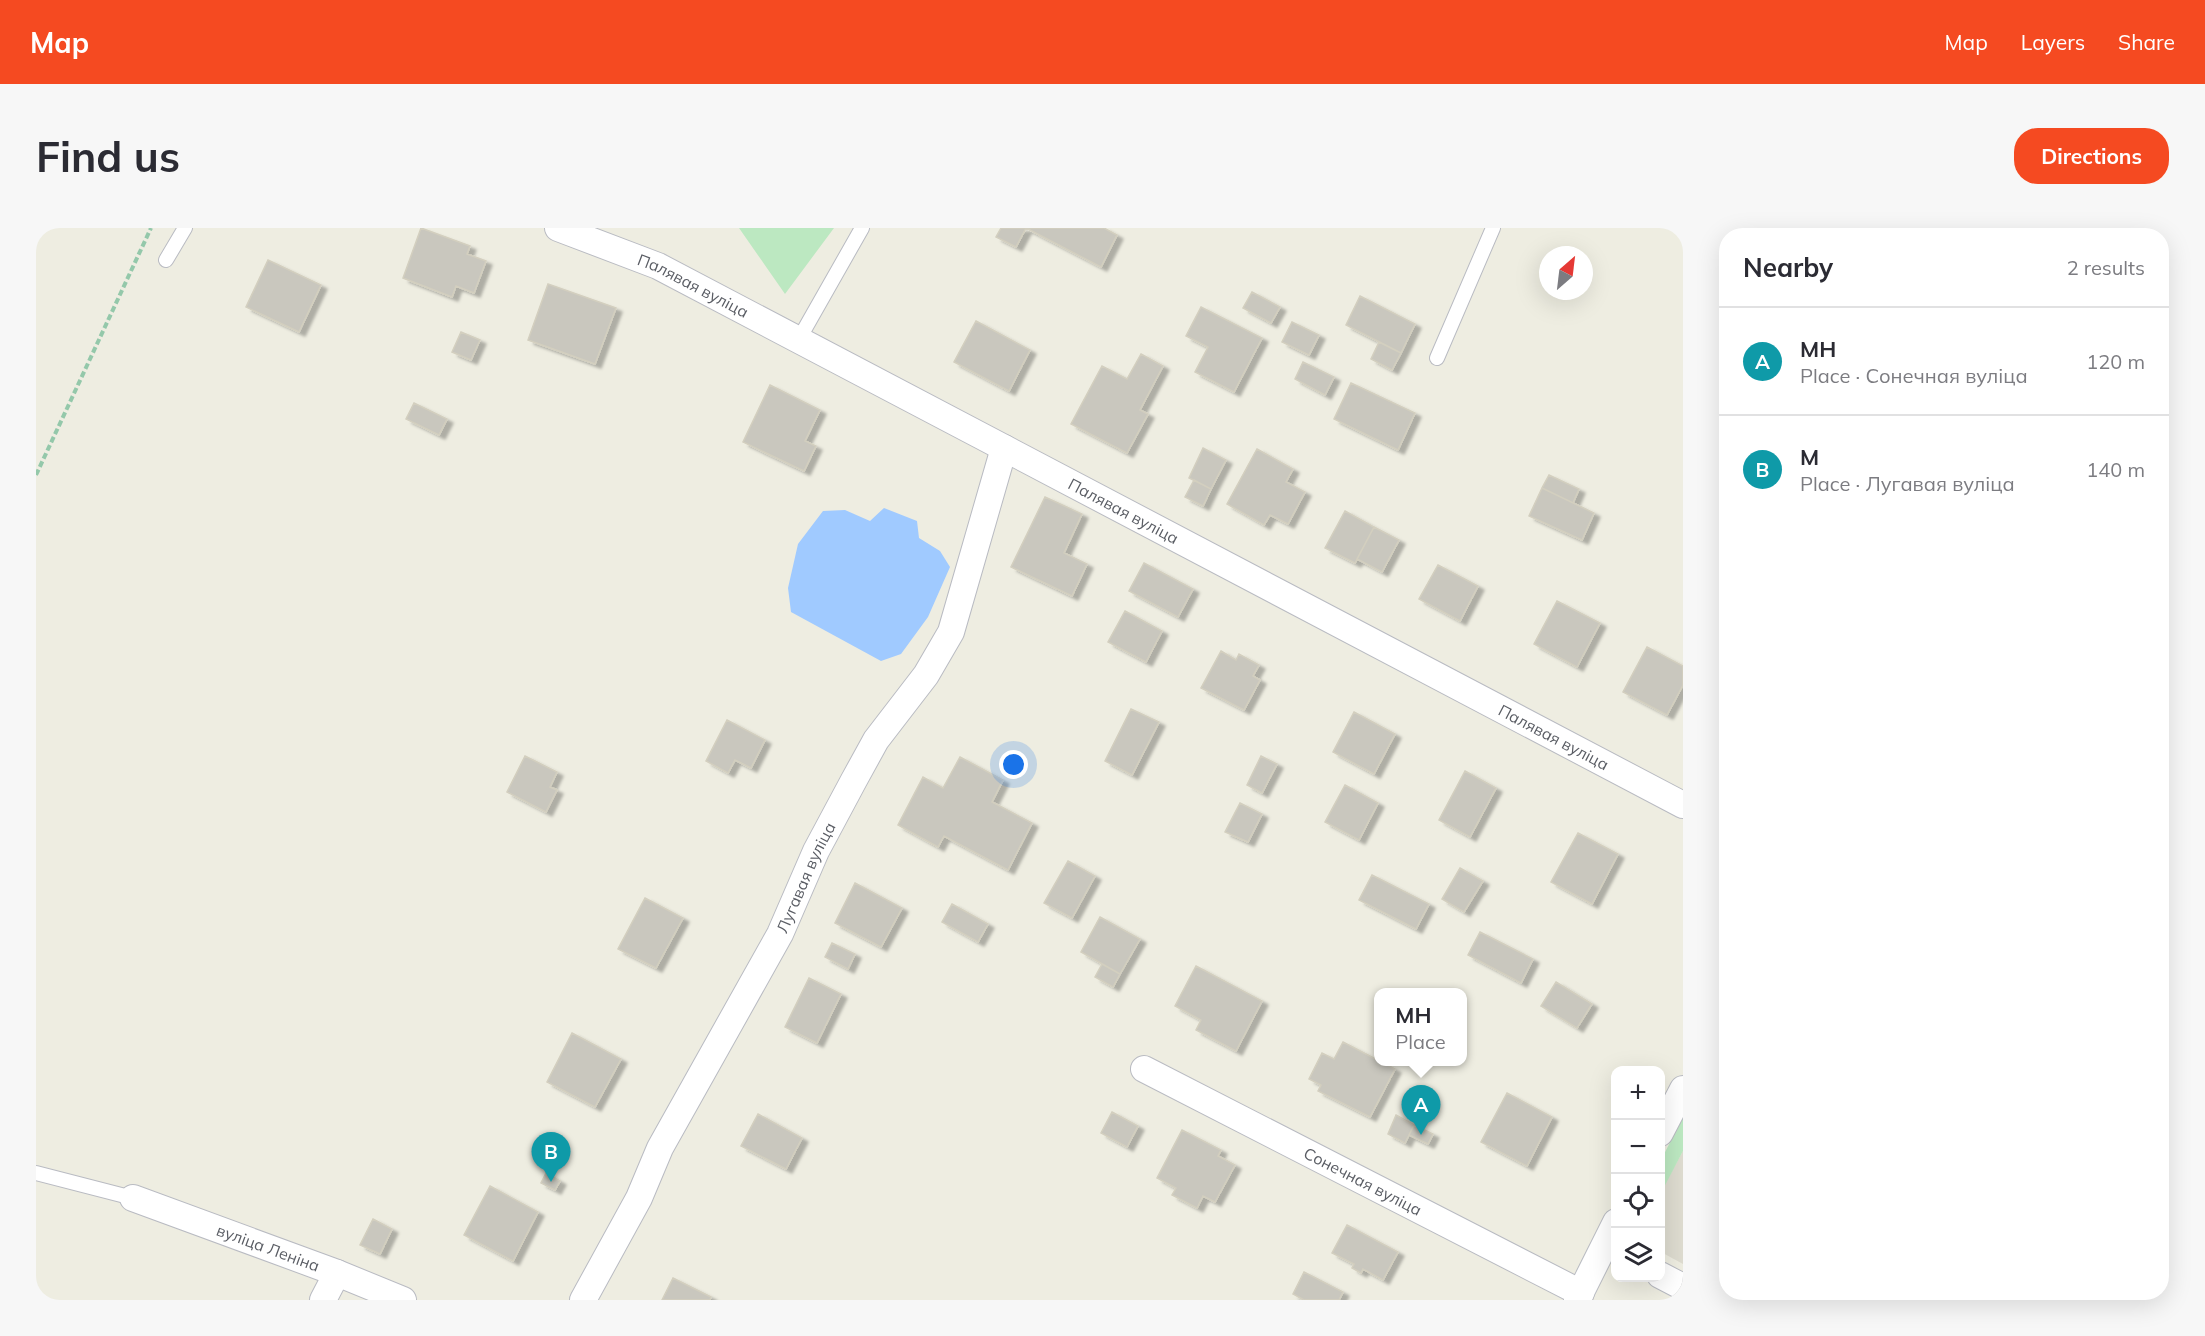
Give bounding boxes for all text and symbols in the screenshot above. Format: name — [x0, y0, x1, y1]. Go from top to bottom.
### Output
text: Map — [30, 25, 89, 60]
text: Map — [1945, 29, 1988, 55]
text: Layers — [2021, 29, 2085, 55]
text: Share — [2118, 29, 2175, 55]
button: Directions — [2014, 128, 2169, 184]
text: Find us — [36, 130, 180, 183]
north arrow — [1539, 246, 1593, 300]
street label: Палявая вуліца — [635, 249, 752, 322]
text: Nearby — [1743, 251, 1833, 284]
text: 2 results — [2067, 255, 2145, 280]
text: МН — [1800, 335, 1836, 363]
text: A — [1755, 349, 1770, 374]
text: 120 m — [2086, 349, 2145, 374]
text: Place · Сонечная вуліца — [1800, 363, 2028, 388]
text: M — [1800, 443, 1819, 471]
text: B — [1756, 457, 1769, 482]
text: 140 m — [2086, 457, 2145, 482]
text: Place · Лугавая вуліца — [1800, 471, 2015, 496]
street label: Палявая вуліца — [1065, 474, 1182, 548]
street label: Палявая вуліца — [1495, 700, 1612, 774]
your location — [999, 750, 1028, 779]
street label: Лугавая вуліца — [772, 819, 840, 936]
popup — [1374, 988, 1467, 1066]
text: МН — [1395, 1001, 1431, 1029]
text: Place — [1395, 1029, 1446, 1054]
map controls — [1611, 1066, 1665, 1282]
button: + — [1611, 1066, 1665, 1120]
pin: A — [1402, 1086, 1440, 1135]
button: − — [1611, 1120, 1665, 1174]
pin: B — [532, 1132, 570, 1182]
street label: Сонечная вуліца — [1301, 1143, 1425, 1220]
button: locate — [1611, 1174, 1665, 1228]
street label: вуліца Леніна — [214, 1220, 322, 1276]
button: layers — [1611, 1228, 1665, 1282]

